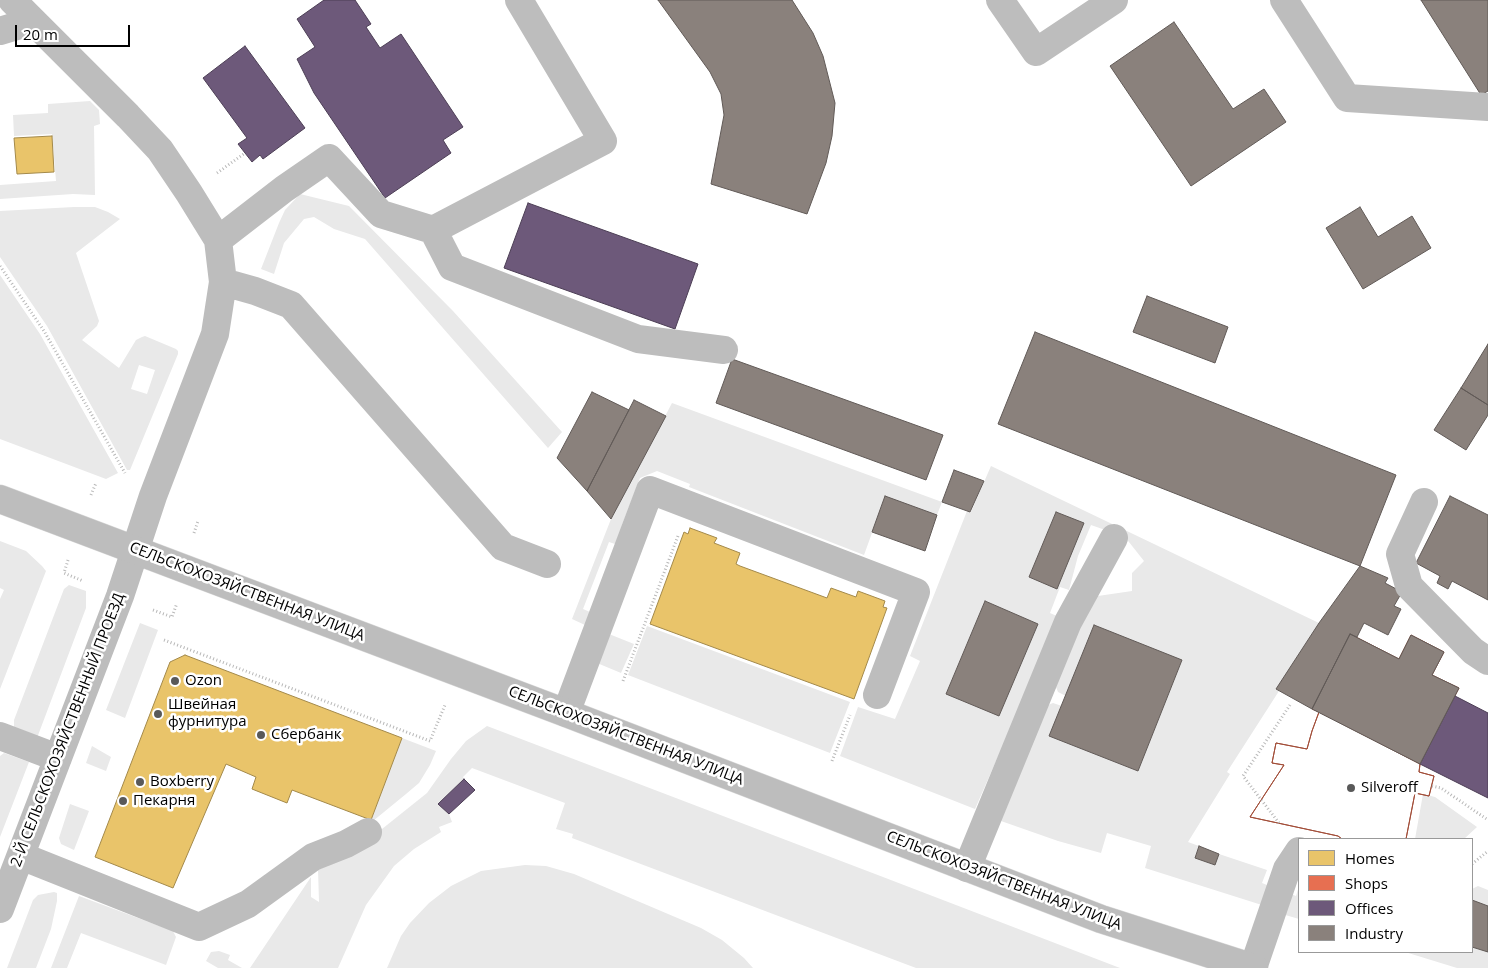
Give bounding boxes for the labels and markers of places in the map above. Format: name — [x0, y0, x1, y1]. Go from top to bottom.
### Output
place label: Ozon — [185, 672, 222, 690]
marker: Ozon — [169, 675, 181, 687]
place label: Швейная фурнитура — [168, 696, 247, 731]
marker: Швейная фурнитура — [152, 708, 164, 720]
place label: Сбербанк — [271, 726, 341, 744]
marker: Сбербанк — [255, 729, 267, 741]
place label: Boxberry — [150, 773, 214, 791]
marker: Boxberry — [134, 776, 146, 788]
place label: Silveroff — [1361, 779, 1418, 797]
marker: Silveroff — [1345, 782, 1357, 794]
place label: Пекарня — [133, 792, 195, 810]
marker: Пекарня — [117, 795, 129, 807]

